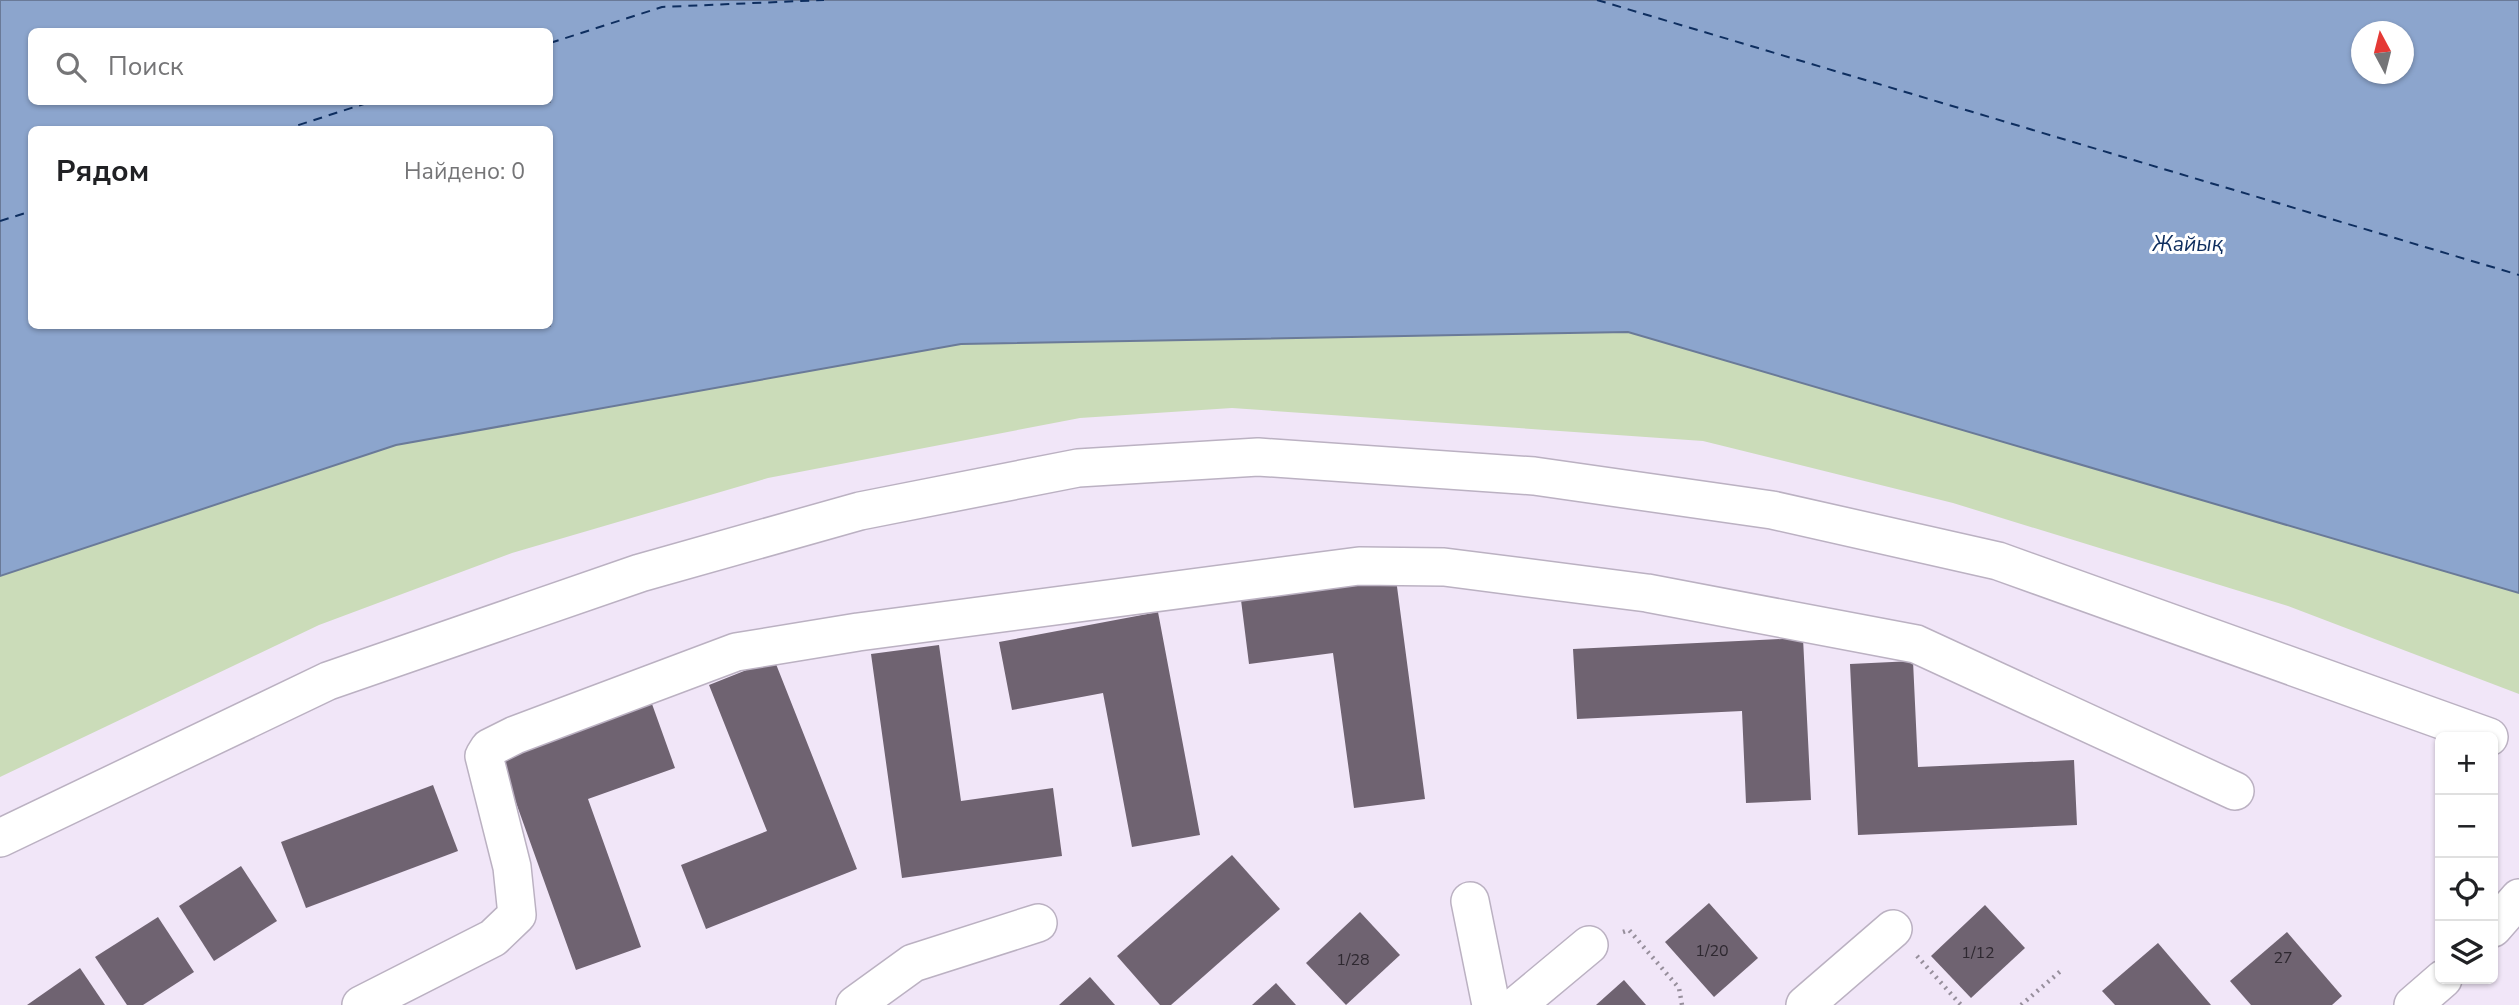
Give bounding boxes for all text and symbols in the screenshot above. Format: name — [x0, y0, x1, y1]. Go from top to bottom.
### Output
north arrow — [2351, 21, 2414, 84]
search box — [28, 28, 553, 105]
icon: search — [52, 48, 90, 86]
text: Поиск — [108, 49, 184, 84]
text: Рядом — [56, 151, 149, 192]
text: Найдено: 0 — [404, 156, 525, 187]
water label: Жайық — [2151, 230, 2224, 258]
map controls — [2435, 732, 2498, 984]
button: + — [2435, 732, 2498, 795]
button: − — [2435, 795, 2498, 858]
button: locate — [2435, 858, 2498, 921]
button: layers — [2435, 921, 2498, 984]
house number: 1/20 — [1695, 940, 1729, 962]
house number: 1/12 — [1961, 942, 1995, 964]
house number: 27 — [2273, 947, 2293, 969]
house number: 1/28 — [1336, 949, 1370, 971]

